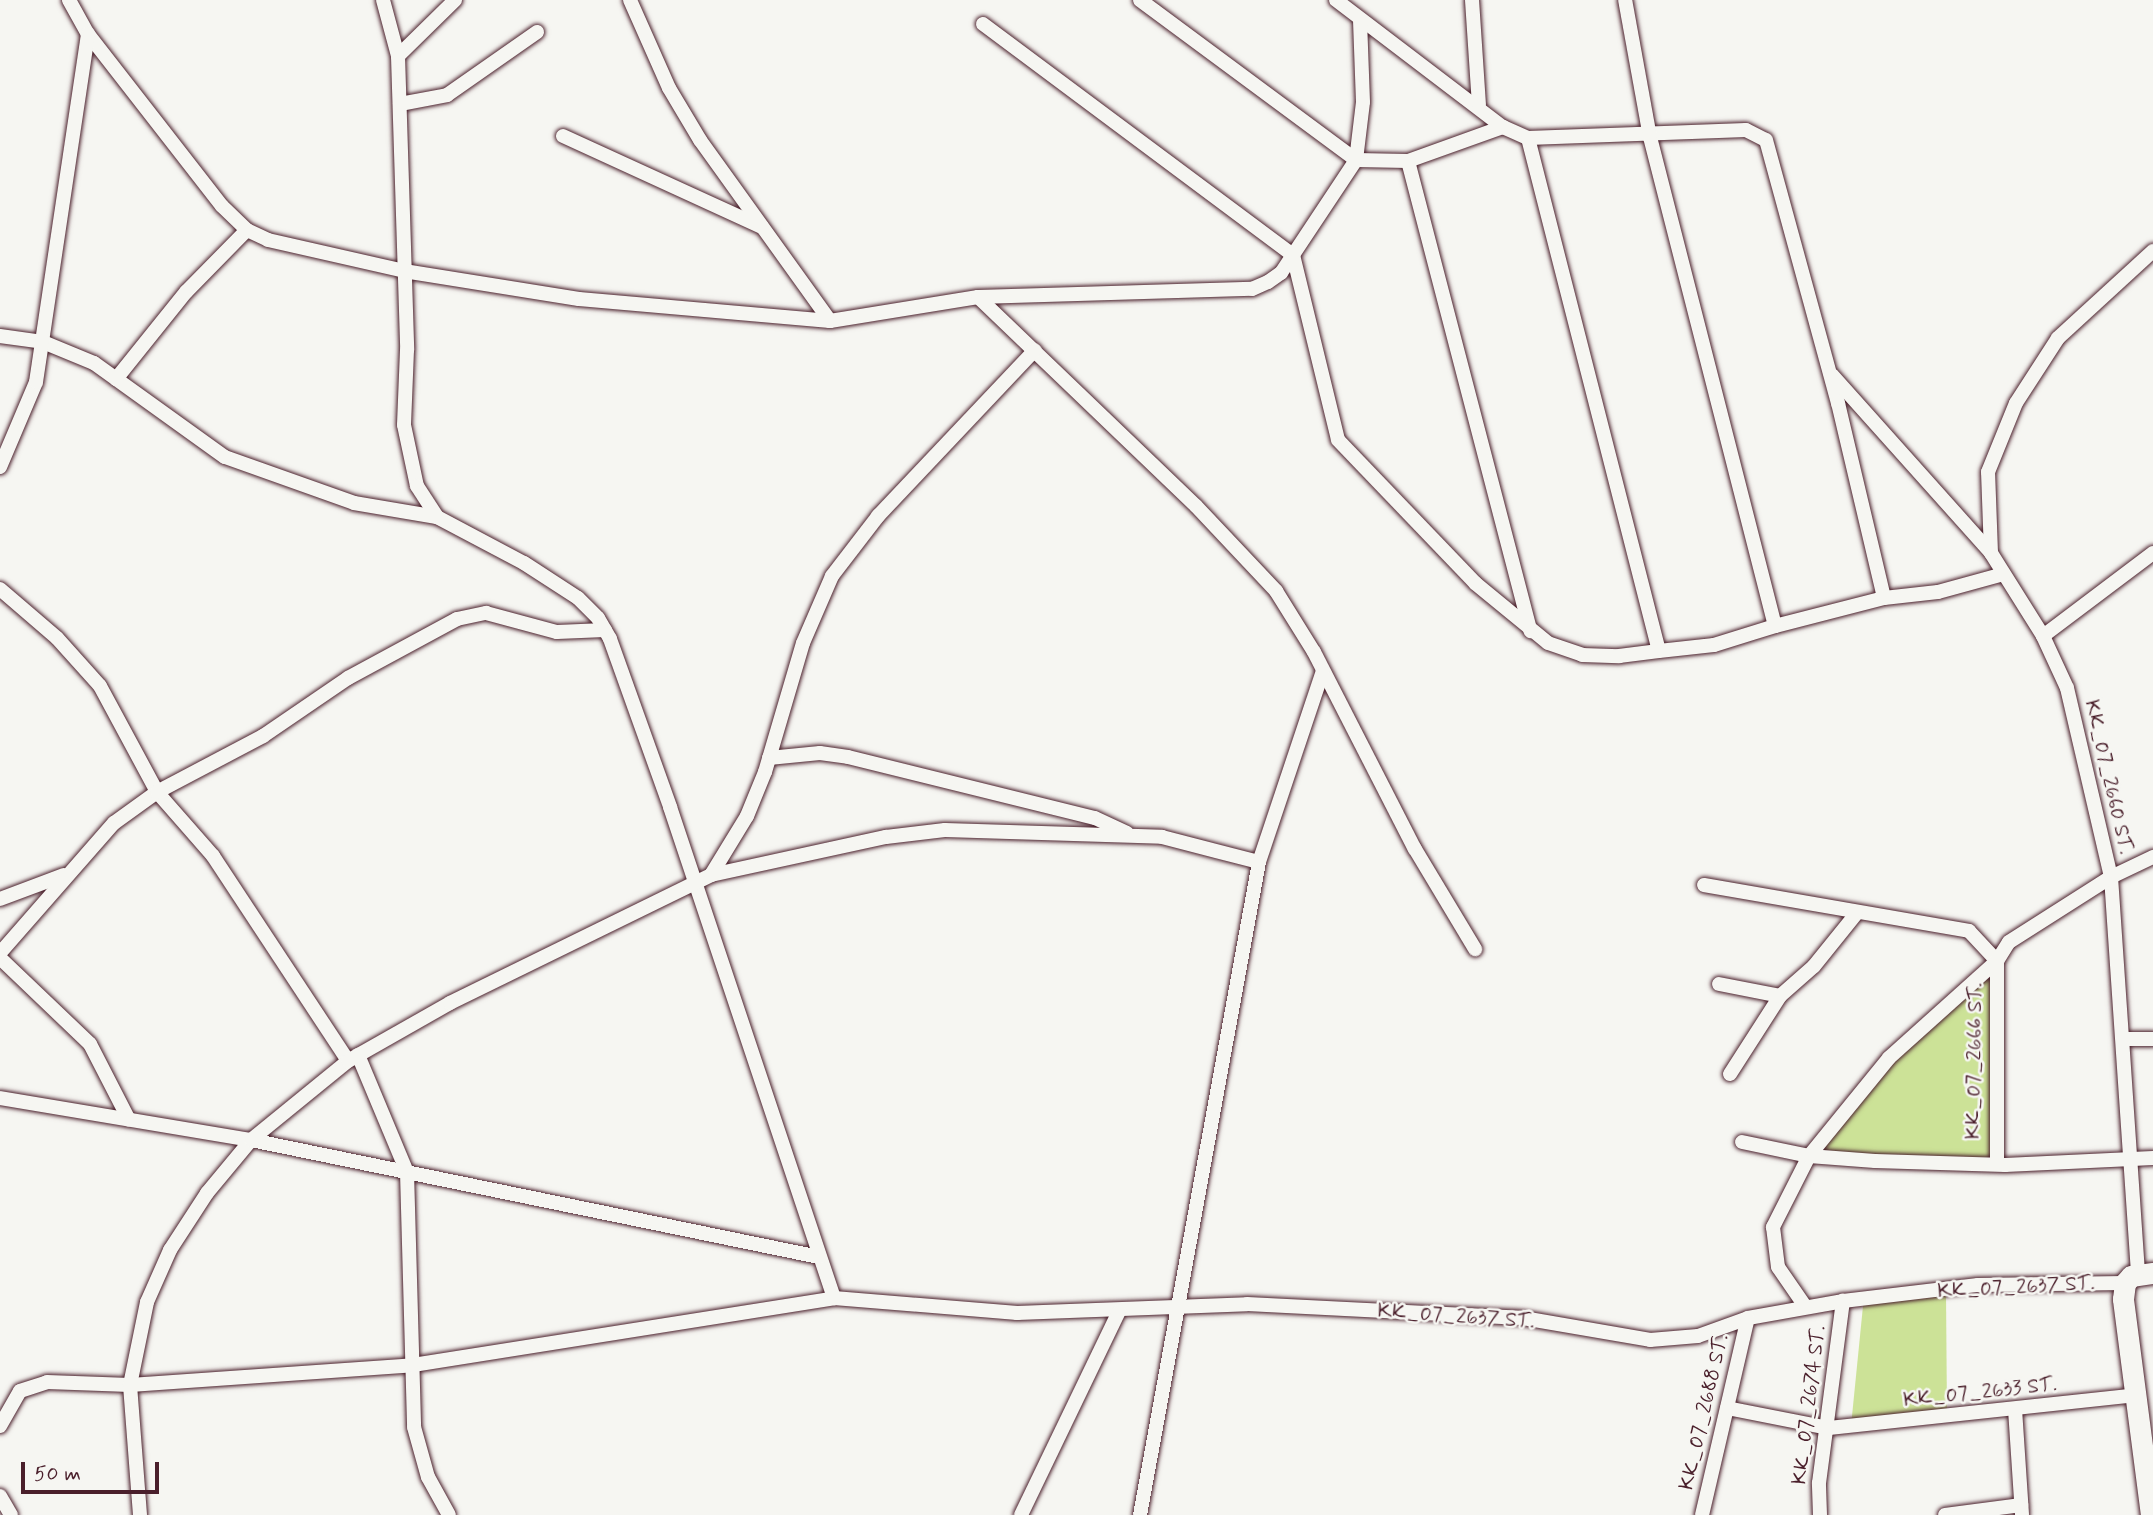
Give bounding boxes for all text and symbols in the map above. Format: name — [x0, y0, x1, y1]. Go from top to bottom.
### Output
street label: KK_07_2660 ST. — [2079, 697, 2139, 857]
street label: KK_07_2666 ST. — [1960, 982, 1988, 1140]
street label: KK_07_2637 ST. — [1937, 1270, 2095, 1304]
street label: KK_07_2637 ST. — [1377, 1298, 1535, 1334]
street label: KK_07_2674 ST. — [1787, 1324, 1831, 1486]
street label: KK_07_2688 ST. — [1674, 1331, 1734, 1493]
street label: KK_07_2633 ST. — [1902, 1371, 2058, 1413]
scale bar — [24, 1448, 163, 1492]
text: 50 m — [34, 1460, 81, 1488]

